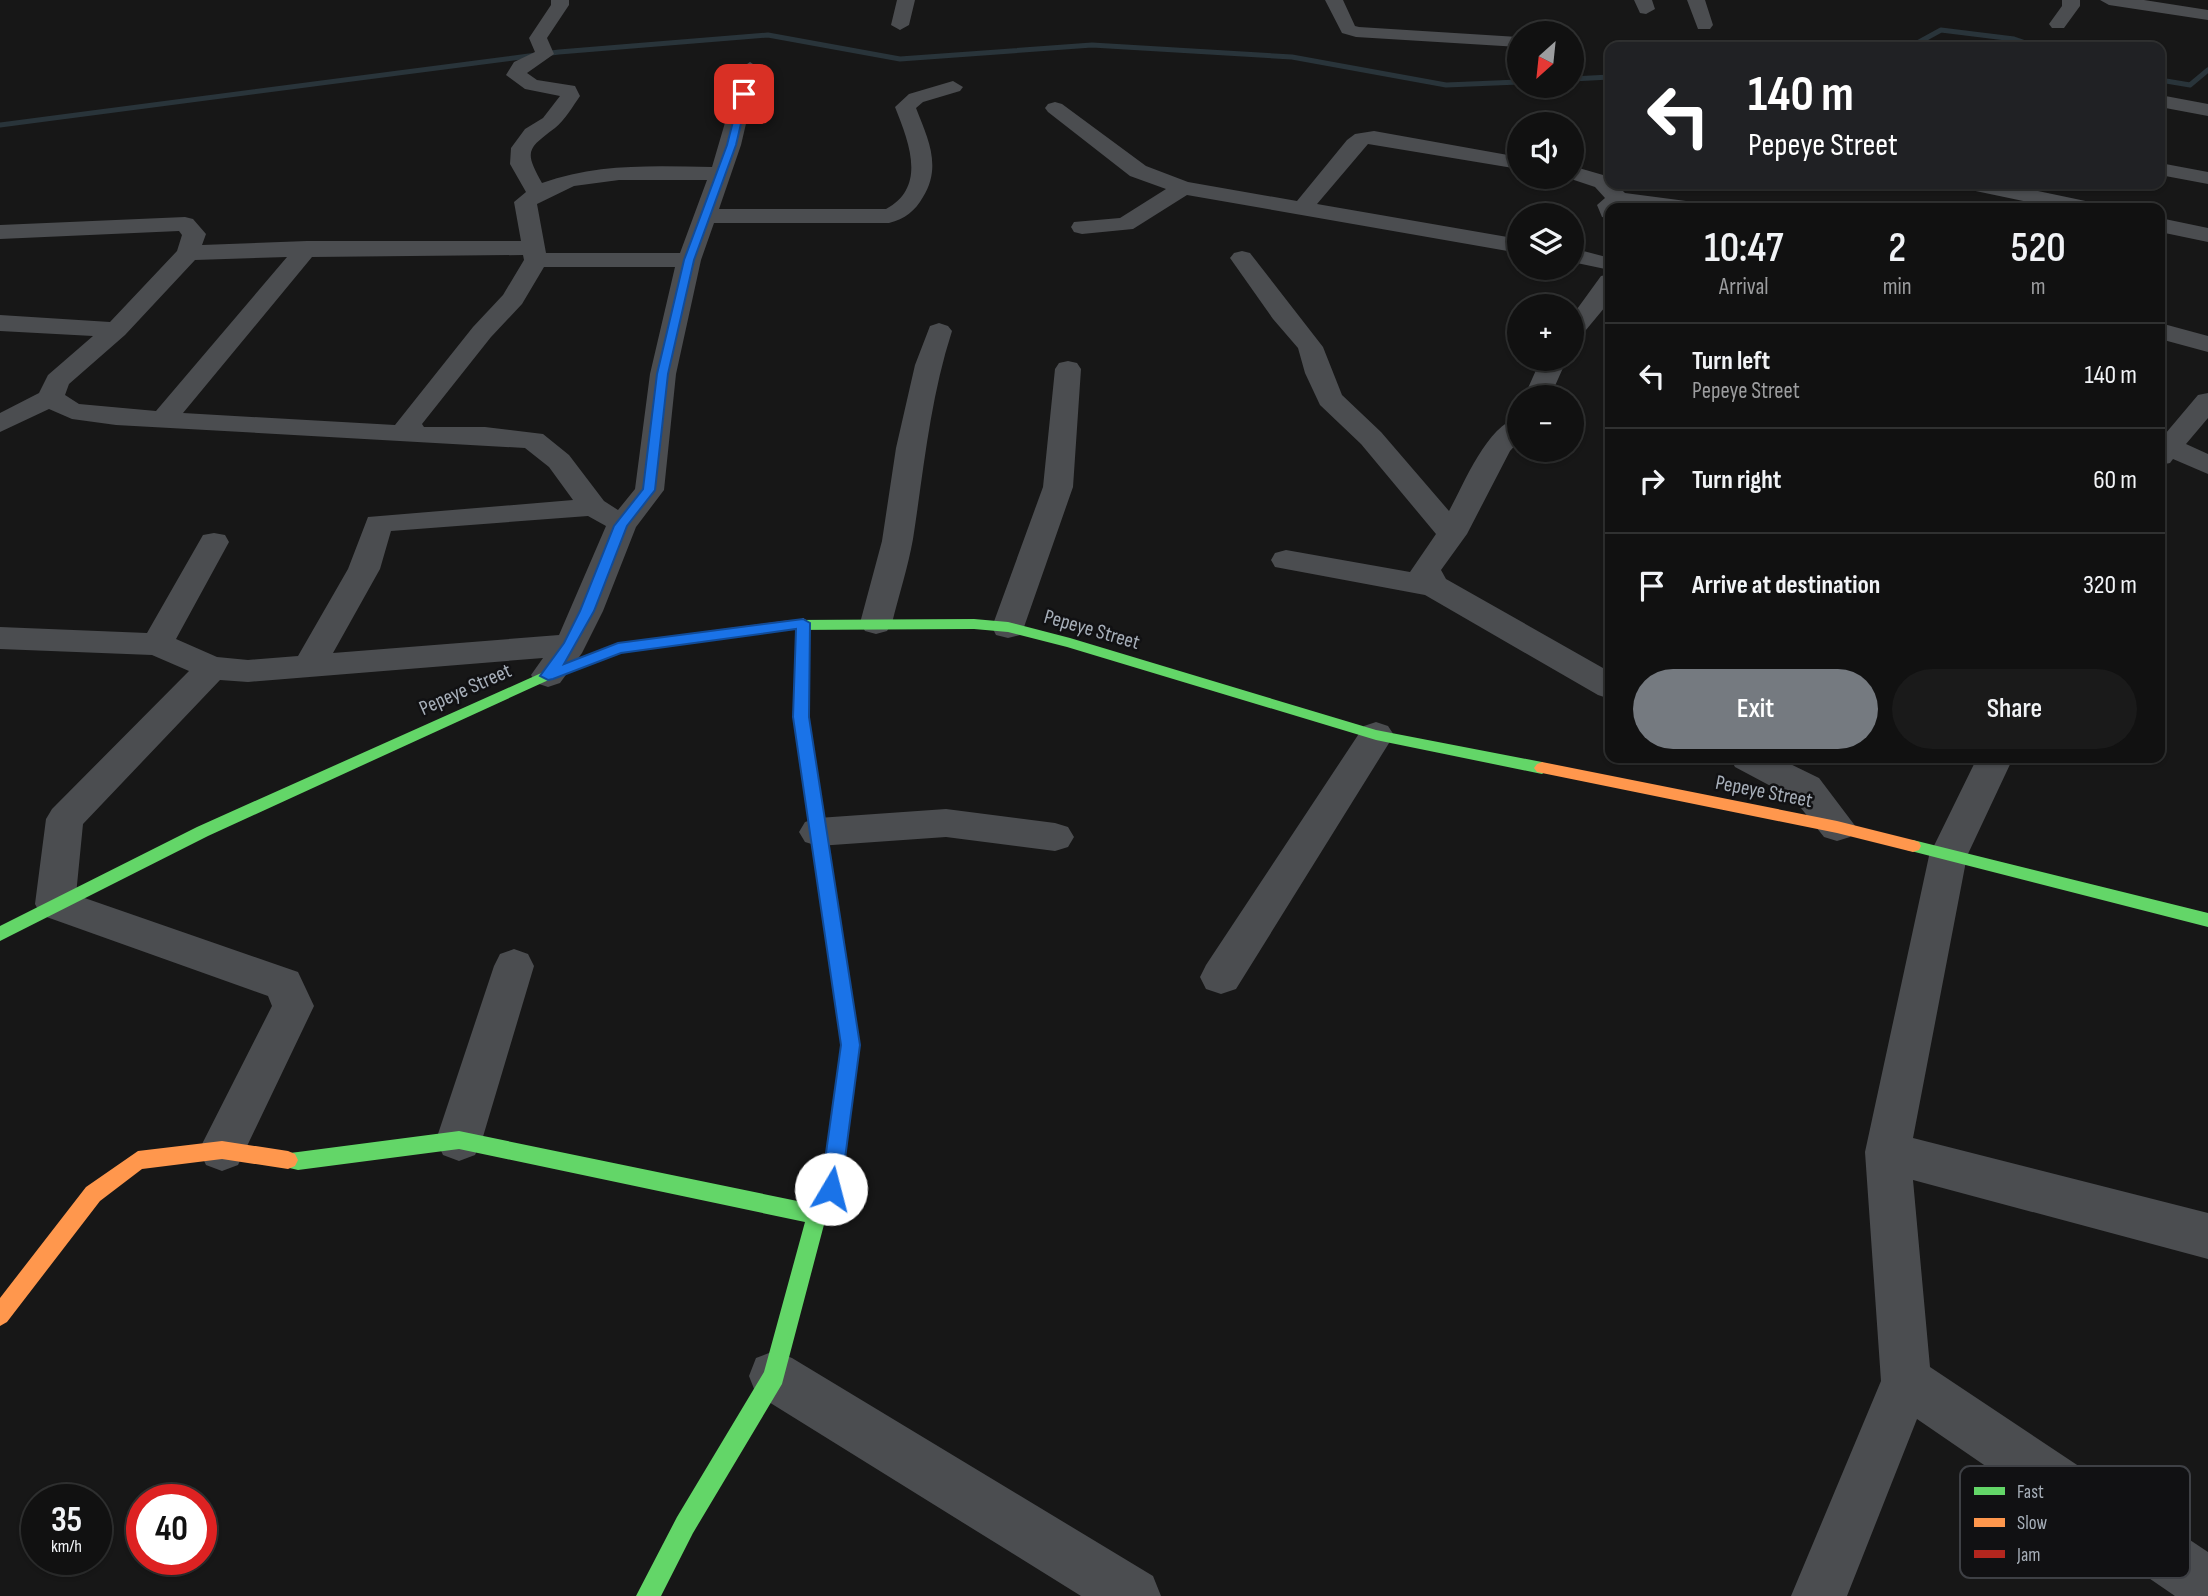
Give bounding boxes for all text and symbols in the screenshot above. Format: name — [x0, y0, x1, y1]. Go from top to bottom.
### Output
north arrow — [1507, 21, 1584, 98]
map controls — [1507, 21, 1584, 462]
pin — [714, 64, 774, 124]
text: 140 m — [1748, 66, 1854, 125]
icon: left — [1633, 70, 1724, 161]
icon: arrive — [725, 75, 763, 113]
button: sound — [1507, 112, 1584, 189]
text: Pepeye Street — [1748, 126, 1898, 165]
button: layers — [1507, 203, 1584, 280]
text: 10:47 — [1704, 223, 1784, 274]
text: 2 — [1888, 223, 1906, 274]
text: 520 — [2011, 223, 2066, 274]
text: Arrival — [1719, 273, 1769, 301]
text: min — [1883, 273, 1912, 301]
text: m — [2031, 273, 2046, 301]
button: + — [1507, 294, 1584, 371]
text: Turn left — [1692, 346, 1770, 377]
icon: left — [1633, 357, 1671, 395]
text: 140 m — [2085, 360, 2137, 391]
text: Pepeye Street — [1692, 377, 1800, 405]
button: − — [1507, 385, 1584, 462]
icon: right — [1633, 462, 1671, 500]
text: Turn right — [1692, 465, 1781, 496]
text: 60 m — [2093, 465, 2137, 496]
icon: arrive — [1633, 567, 1671, 605]
text: Arrive at destination — [1692, 570, 1880, 601]
text: 320 m — [2083, 570, 2137, 601]
street label: Pepeye Street — [1041, 604, 1143, 655]
street label: Pepeye Street — [415, 658, 515, 721]
button: Exit — [1633, 669, 1878, 749]
button: Share — [1892, 669, 2137, 749]
street label: Pepeye Street — [1713, 770, 1815, 813]
position arrow — [794, 1152, 868, 1226]
legend — [1960, 1466, 2190, 1578]
text: Fast — [2017, 1481, 2044, 1504]
speed limit sign: 40 — [126, 1484, 217, 1575]
text: 35 — [51, 1499, 82, 1542]
text: Slow — [2017, 1512, 2047, 1535]
text: km/h — [51, 1536, 82, 1557]
text: Jam — [2016, 1544, 2040, 1567]

